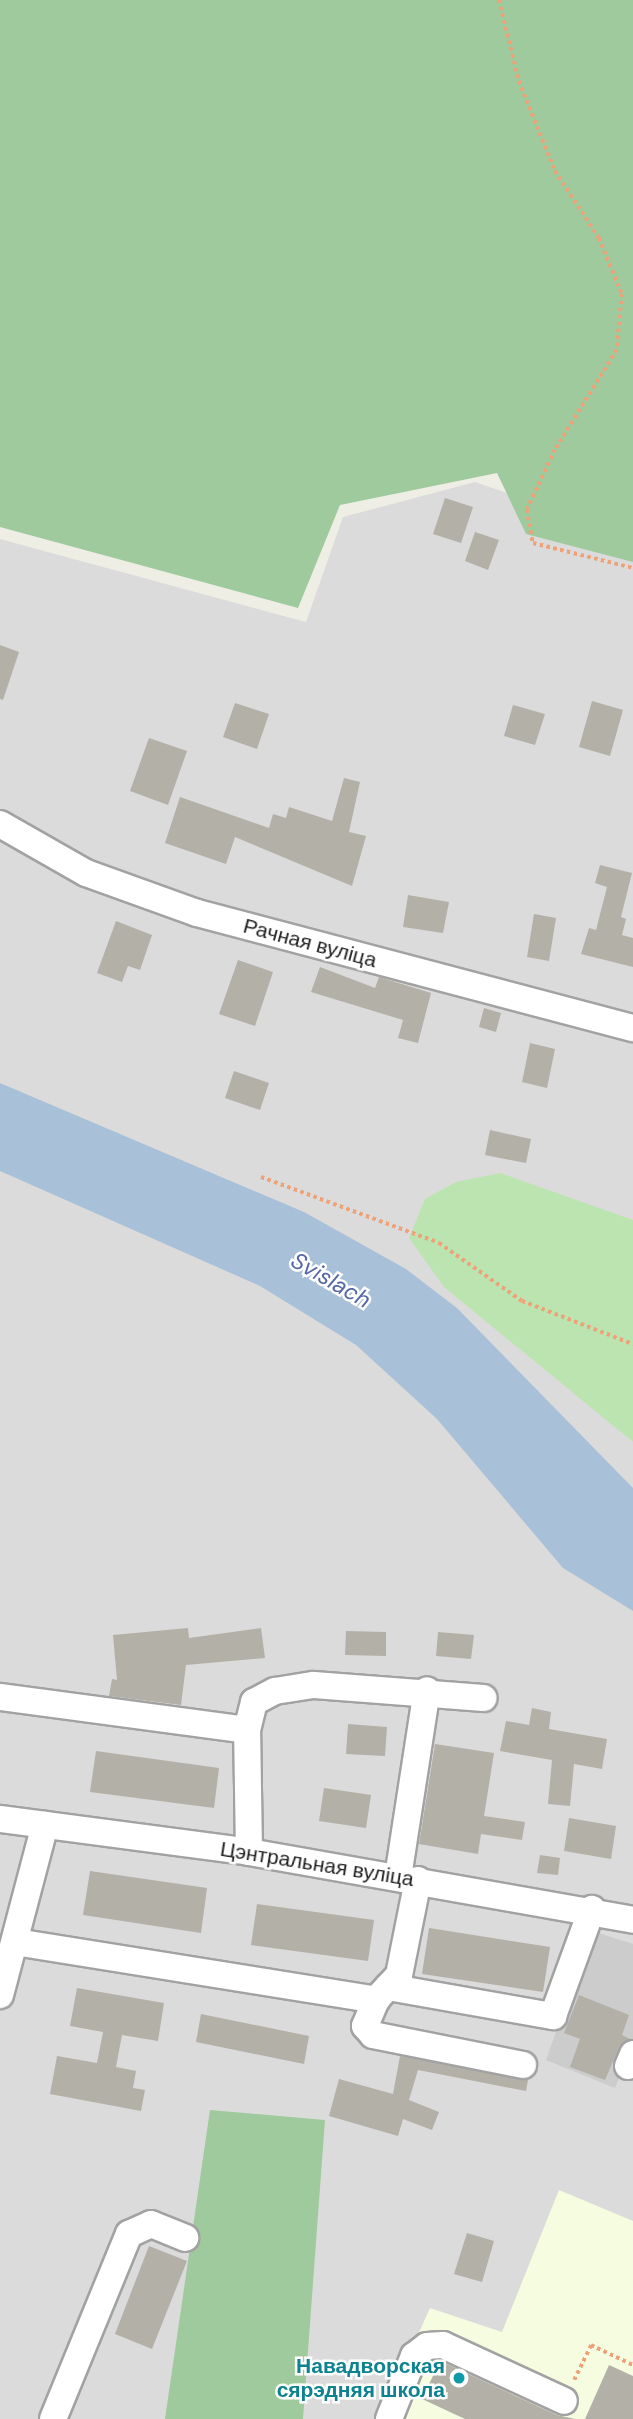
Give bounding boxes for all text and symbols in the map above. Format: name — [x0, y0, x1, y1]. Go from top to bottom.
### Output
street label: Рачная вуліца — [241, 913, 379, 973]
water label: Svislach — [286, 1246, 376, 1314]
street label: Цэнтральная вуліца — [218, 1836, 416, 1892]
place label: Навадворская сярэдняя школа — [277, 2353, 445, 2403]
marker: Навадворская сярэдняя школа — [451, 2370, 467, 2386]

